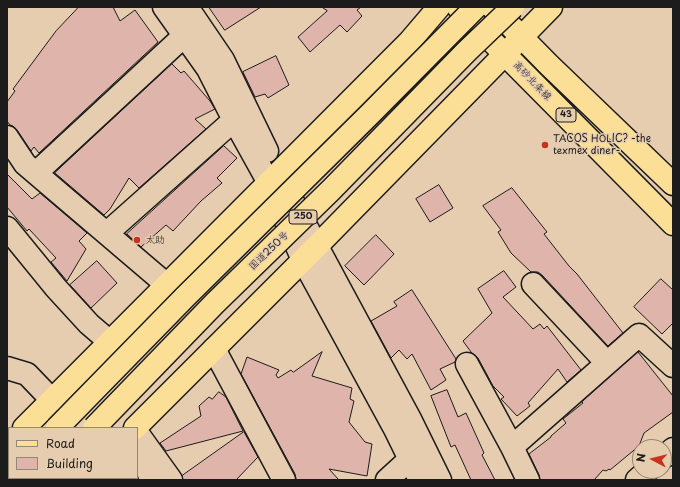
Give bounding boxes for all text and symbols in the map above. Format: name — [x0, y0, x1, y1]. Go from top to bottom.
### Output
street label: 高砂北条線 — [510, 59, 554, 103]
road number: 43 — [556, 108, 576, 122]
place label: TACOS HOLIC? -the texmex diner- — [553, 133, 651, 156]
marker: TACOS HOLIC? -the texmex diner- — [540, 140, 550, 150]
road number: 250 — [289, 210, 317, 224]
street label: 国道250号 — [247, 229, 291, 273]
place label: 太助 — [145, 234, 165, 246]
marker: 太助 — [132, 235, 142, 245]
legend — [8, 427, 138, 479]
text: Road — [46, 434, 75, 452]
north arrow — [632, 439, 672, 479]
text: N — [632, 452, 650, 463]
text: Building — [46, 454, 93, 472]

